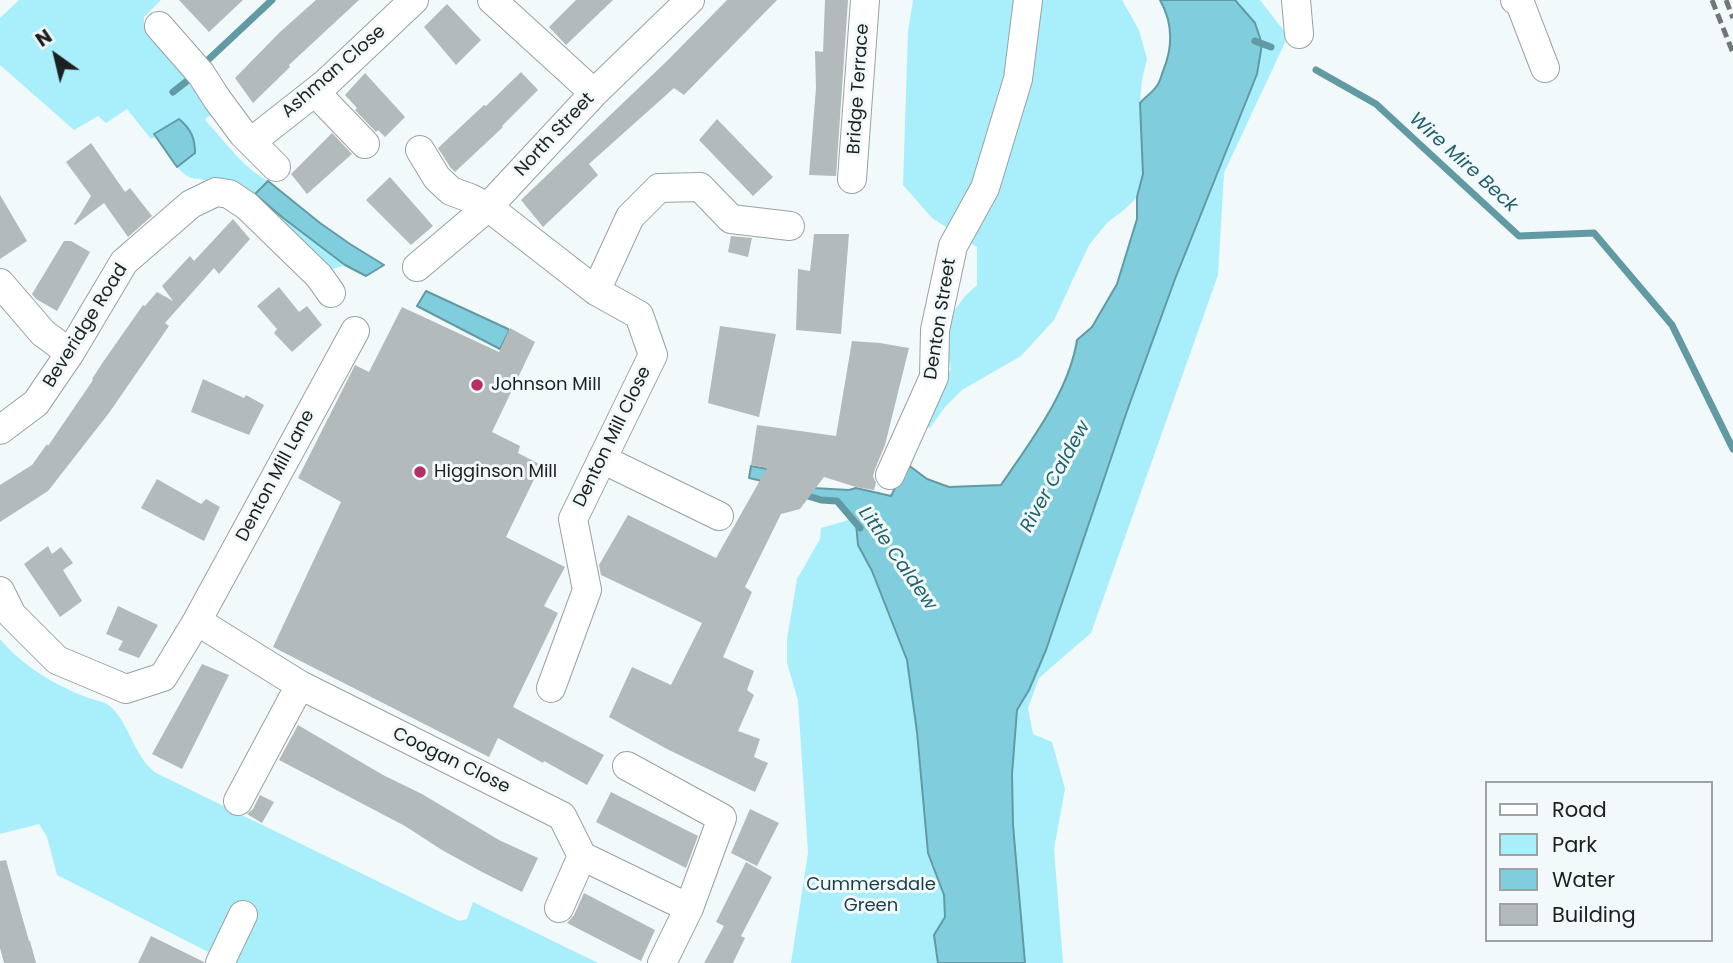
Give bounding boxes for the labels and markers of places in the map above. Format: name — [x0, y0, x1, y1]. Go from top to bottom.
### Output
place label: Johnson Mill — [491, 374, 601, 396]
marker: Johnson Mill — [469, 377, 485, 393]
place label: Higginson Mill — [434, 461, 557, 483]
marker: Higginson Mill — [412, 464, 428, 480]

